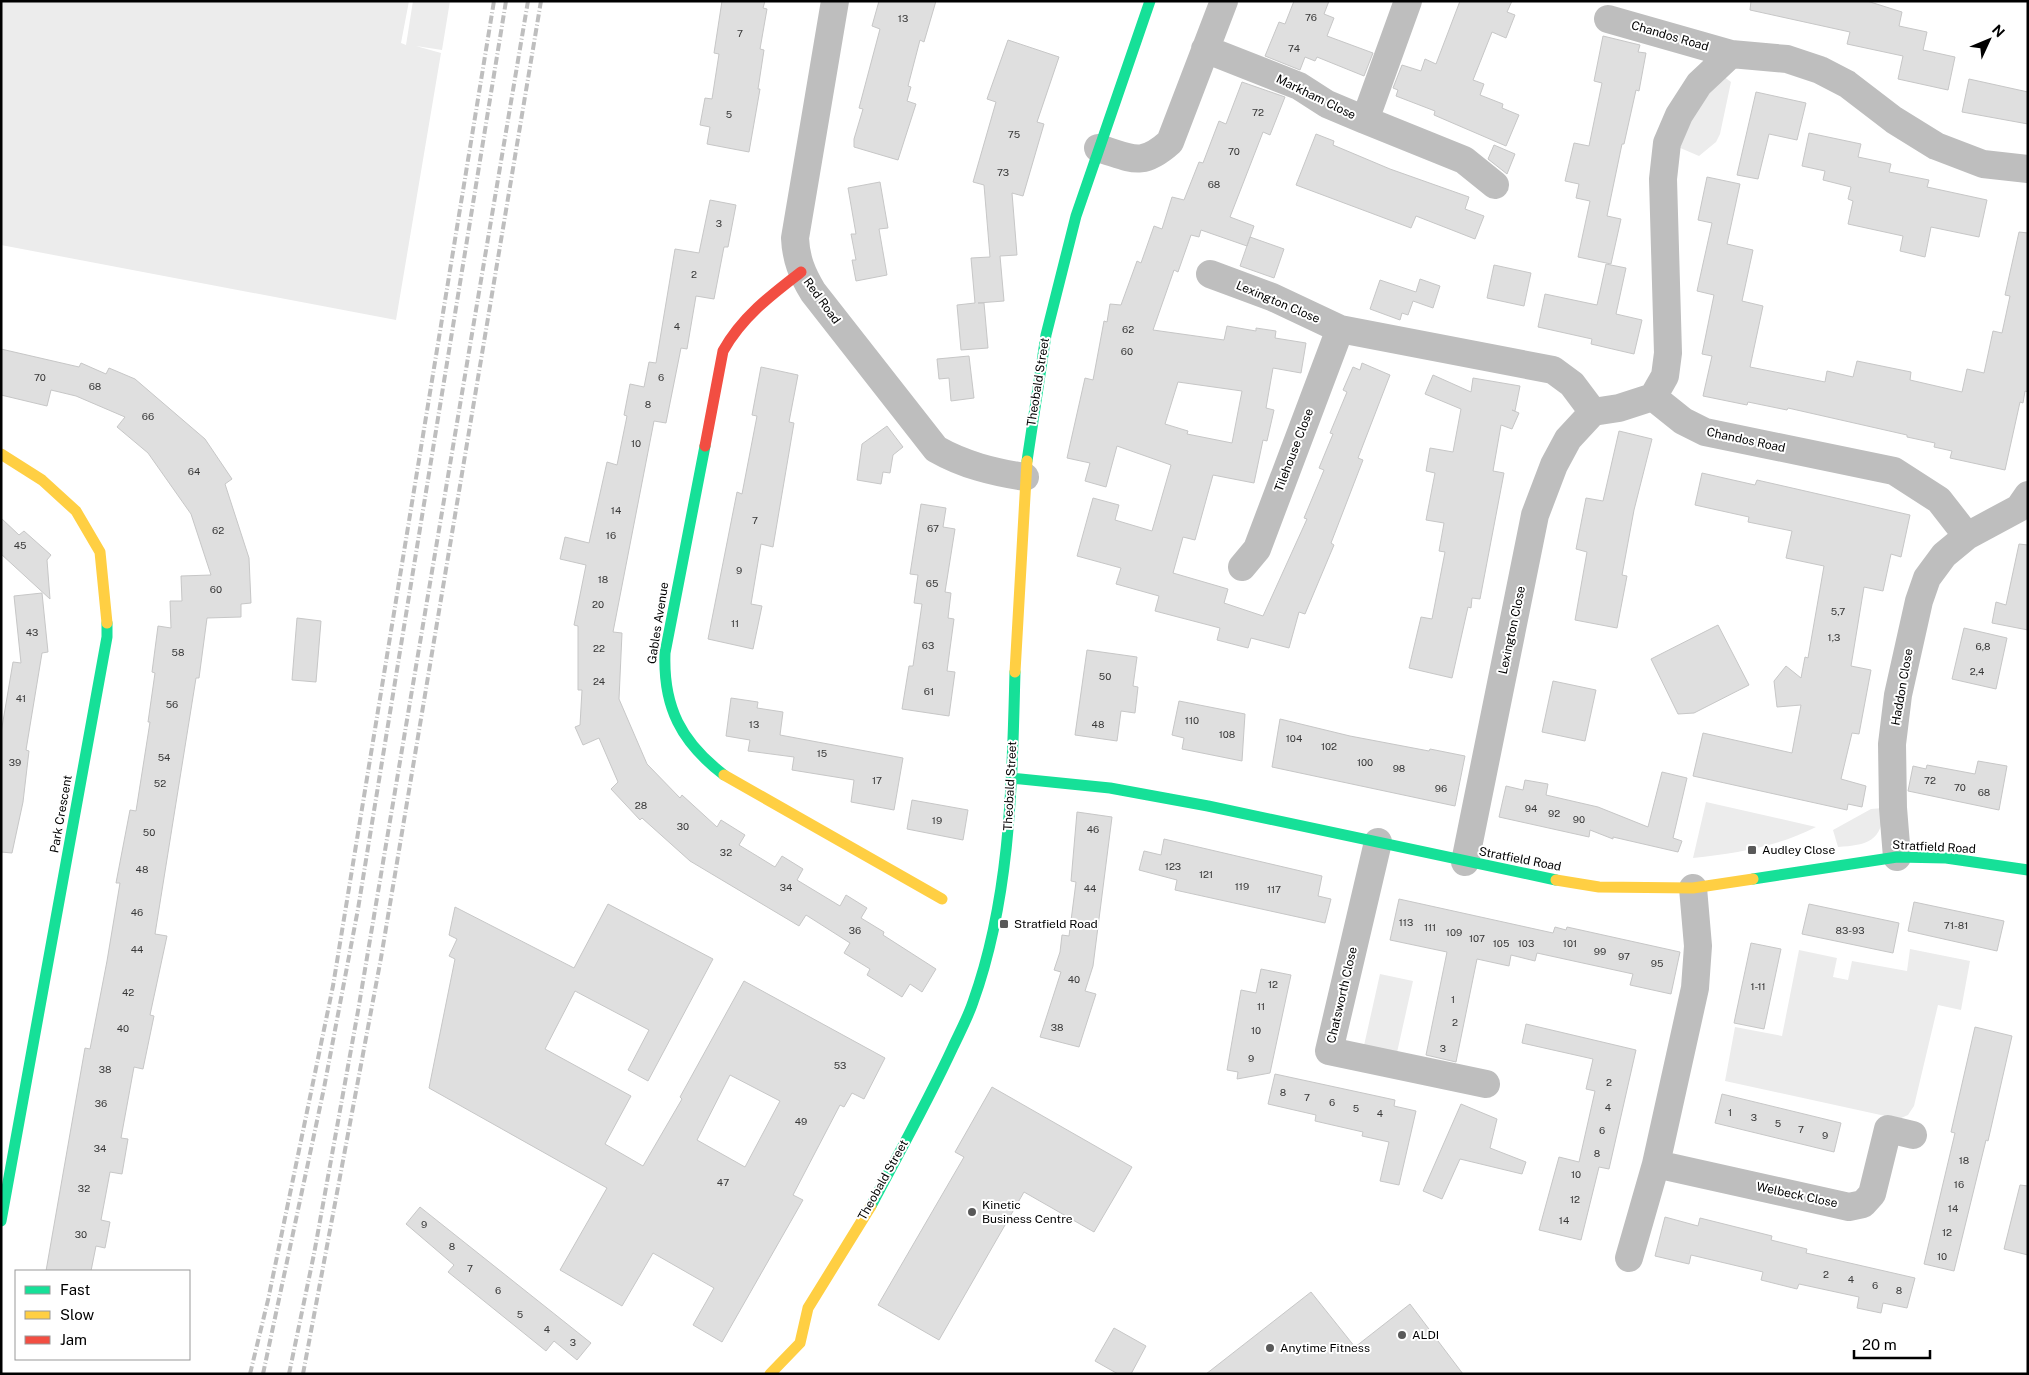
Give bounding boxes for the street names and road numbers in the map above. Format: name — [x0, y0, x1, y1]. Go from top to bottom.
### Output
street label: Chandos Road — [1630, 18, 1710, 54]
street label: Markham Close — [1274, 72, 1358, 122]
street label: Red Road — [801, 275, 843, 327]
street label: Lexington Close — [1234, 278, 1322, 326]
street label: Theobald Street — [1024, 336, 1052, 427]
street label: Tilehouse Close — [1272, 406, 1316, 494]
street label: Chandos Road — [1705, 425, 1787, 455]
street label: Gables Avenue — [645, 581, 671, 665]
street label: Lexington Close — [1496, 584, 1528, 675]
street label: Haddon Close — [1888, 647, 1916, 727]
street label: Theobald Street — [1001, 740, 1019, 831]
street label: Park Crescent — [47, 774, 75, 854]
street label: Stratfield Road — [1892, 838, 1976, 856]
street label: Stratfield Road — [1478, 844, 1562, 874]
street label: Chatsworth Close — [1324, 945, 1360, 1045]
street label: Theobald Street — [855, 1137, 911, 1223]
street label: Welbeck Close — [1755, 1180, 1839, 1210]

